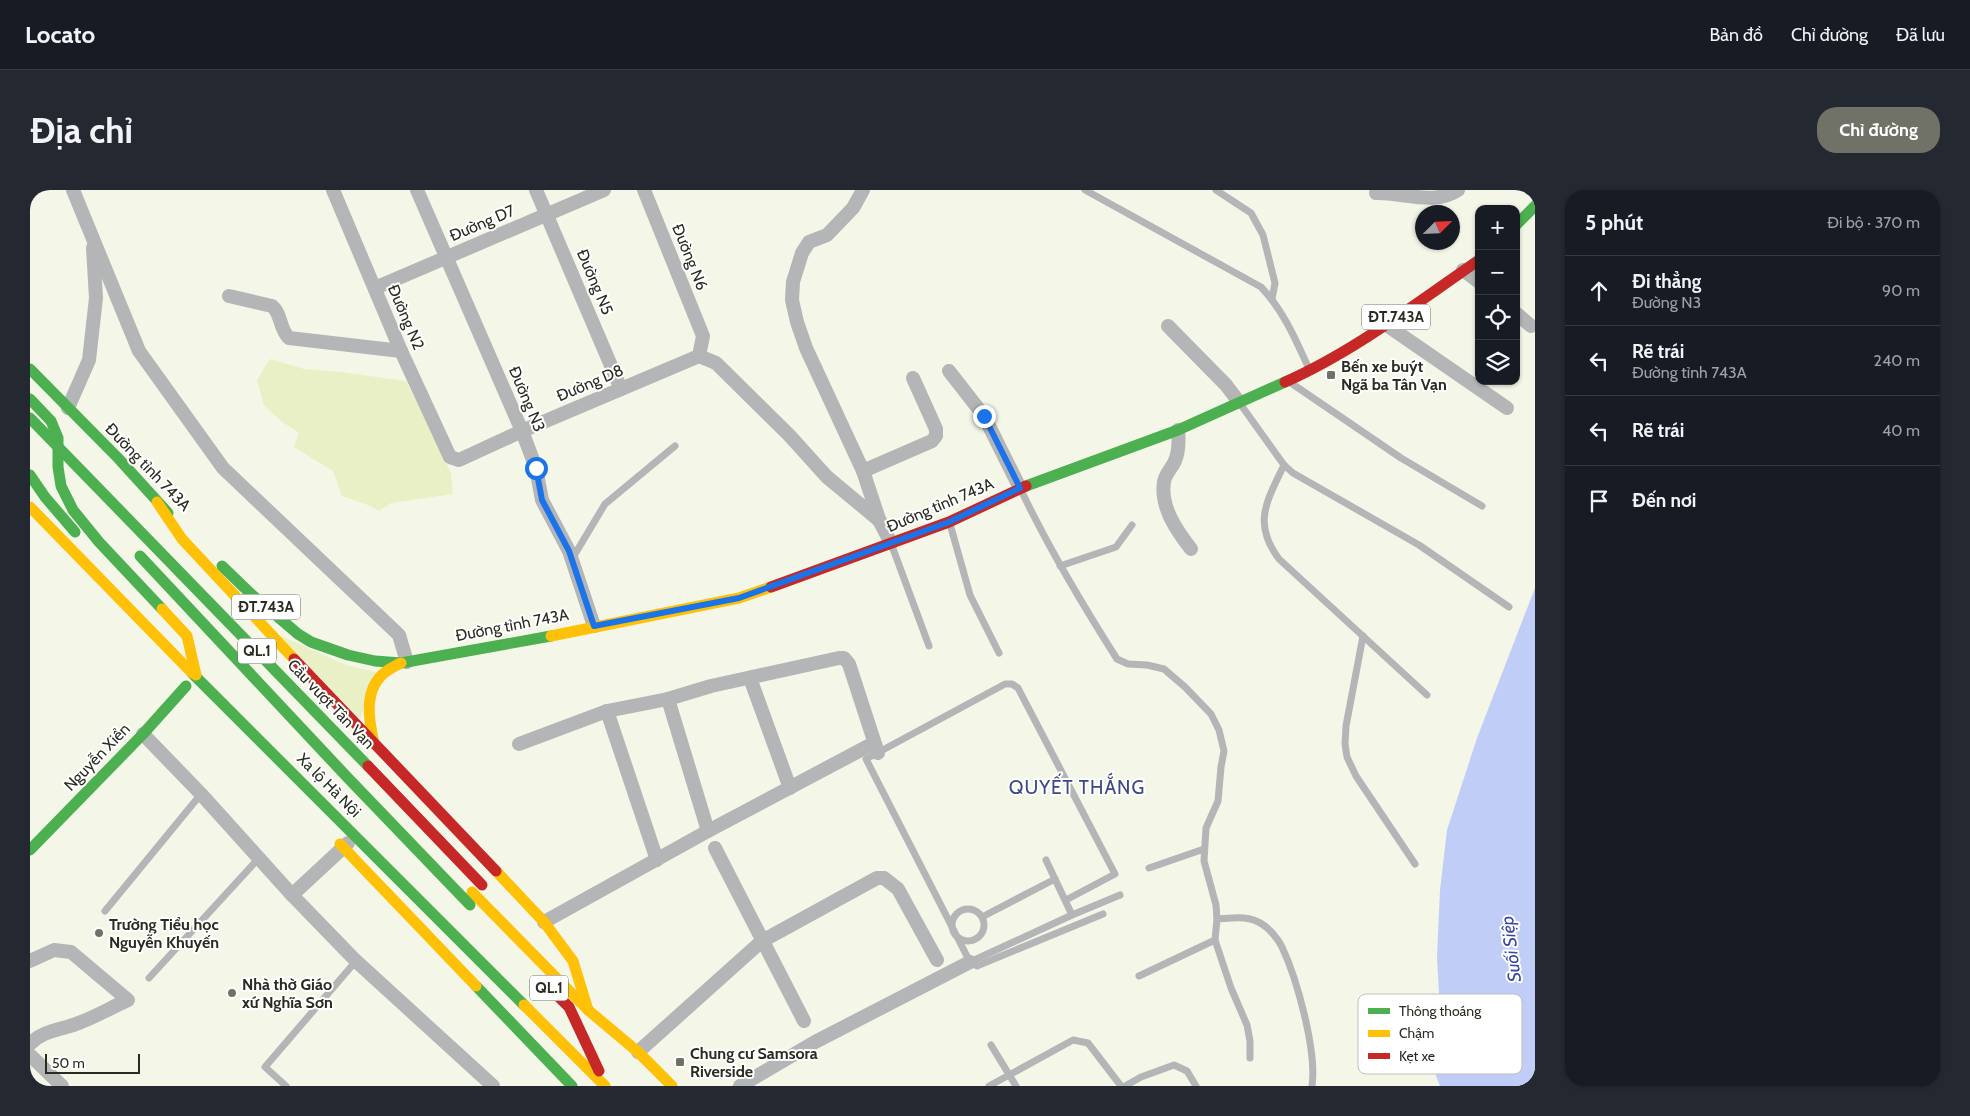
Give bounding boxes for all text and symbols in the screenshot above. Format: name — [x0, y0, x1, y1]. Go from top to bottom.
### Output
text: Locato — [25, 20, 95, 49]
text: Bản đồ — [1710, 24, 1763, 46]
text: Chỉ đường — [1791, 24, 1868, 46]
text: Đã lưu — [1896, 24, 1945, 46]
button: Chỉ đường — [1817, 107, 1940, 153]
text: Địa chỉ — [30, 109, 133, 152]
street label: Đường D7 — [447, 201, 517, 245]
north arrow — [1415, 205, 1460, 250]
map controls — [1475, 205, 1520, 385]
button: + — [1475, 205, 1520, 250]
text: 5 phút — [1585, 210, 1643, 235]
text: Đi bộ · 370 m — [1827, 213, 1920, 232]
street label: Đường N6 — [668, 221, 712, 293]
street label: Đường N5 — [573, 246, 617, 318]
button: − — [1475, 250, 1520, 295]
text: Đi thẳng — [1632, 270, 1701, 293]
icon: ahead — [1585, 277, 1613, 305]
text: 90 m — [1882, 281, 1920, 300]
street label: Đường N2 — [384, 282, 428, 352]
text: Đường N3 — [1632, 293, 1701, 312]
button: locate — [1475, 295, 1520, 340]
road number: ĐT.743A — [1362, 304, 1430, 330]
button: layers — [1475, 340, 1520, 385]
text: Rẽ trái — [1632, 340, 1684, 363]
icon: left — [1585, 347, 1613, 375]
text: 240 m — [1874, 351, 1920, 370]
place label: Bến xe buýt Ngã ba Tân Vạn — [1341, 357, 1447, 394]
street label: Đường D8 — [554, 360, 626, 406]
street label: Đường N3 — [505, 363, 549, 435]
text: Đường tỉnh 743A — [1632, 363, 1747, 382]
marker: Bến xe buýt Ngã ba Tân Vạn — [1325, 369, 1337, 381]
route end — [973, 405, 996, 428]
icon: left — [1585, 417, 1613, 445]
street label: Đường tỉnh 743A — [101, 419, 195, 515]
text: Rẽ trái — [1632, 419, 1684, 442]
text: 40 m — [1882, 421, 1920, 440]
route start — [525, 457, 548, 480]
street label: Đường tỉnh 743A — [884, 474, 997, 536]
icon: arrive — [1585, 487, 1613, 515]
text: Đến nơi — [1632, 489, 1696, 512]
road number: ĐT.743A — [232, 594, 300, 620]
street label: Đường tỉnh 743A — [454, 605, 570, 645]
road number: QL.1 — [238, 638, 276, 664]
street label: Cầu vượt Tân Vạn — [284, 655, 378, 753]
street label: Nguyễn Xiển — [60, 719, 134, 795]
street label: Xa lộ Hà Nội — [293, 749, 365, 821]
district label: QUYẾT THẮNG — [1009, 772, 1145, 799]
place label: Trường Tiểu học Nguyễn Khuyến — [109, 915, 219, 952]
water label: Suối Siệp — [1496, 915, 1526, 983]
marker: Trường Tiểu học Nguyễn Khuyến — [93, 927, 105, 939]
place label: Nhà thờ Giáo xứ Nghĩa Sơn — [242, 975, 333, 1012]
road number: QL.1 — [530, 976, 568, 1000]
marker: Nhà thờ Giáo xứ Nghĩa Sơn — [226, 987, 238, 999]
legend — [1358, 994, 1522, 1074]
text: Thông thoáng — [1399, 1002, 1482, 1020]
text: Chậm — [1399, 1024, 1434, 1042]
place label: Chung cư Samsora Riverside — [690, 1044, 818, 1081]
text: Kẹt xe — [1399, 1047, 1435, 1065]
scale bar — [45, 1051, 140, 1074]
text: 50 m — [52, 1054, 85, 1072]
marker: Chung cư Samsora Riverside — [674, 1056, 686, 1068]

